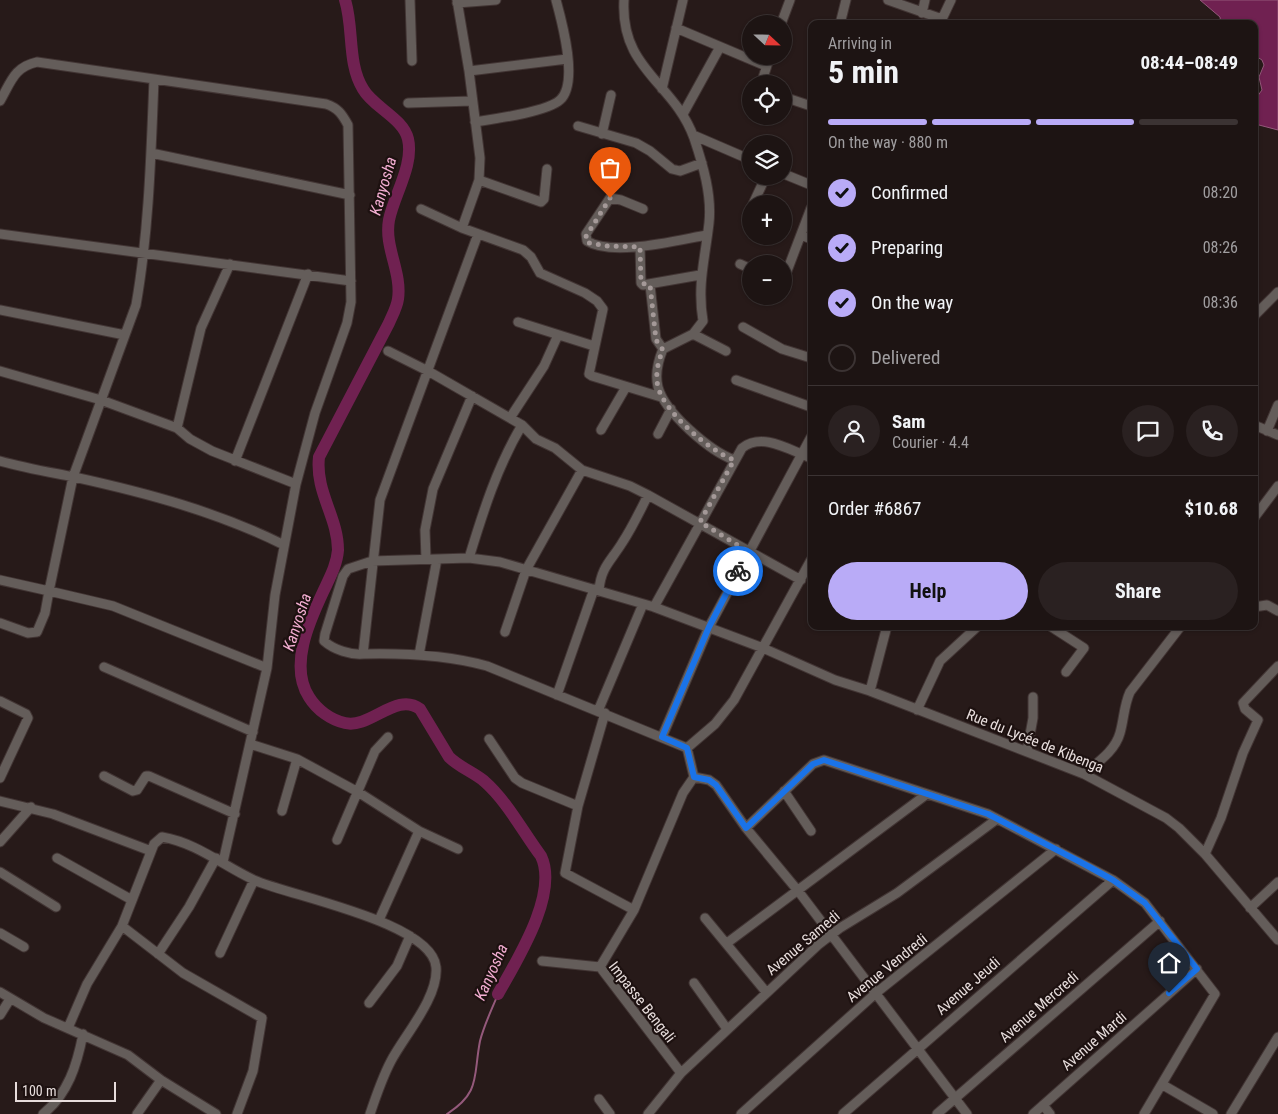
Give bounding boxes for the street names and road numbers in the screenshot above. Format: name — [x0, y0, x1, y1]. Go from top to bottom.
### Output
street label: Rue du Lycée de Kibenga — [964, 705, 1106, 777]
street label: Avenue Samedi — [762, 907, 844, 979]
street label: Avenue Vendredi — [843, 930, 931, 1006]
street label: Avenue Jeudi — [932, 953, 1004, 1019]
street label: Impasse Bengali — [605, 958, 679, 1046]
street label: Avenue Mercredi — [996, 968, 1082, 1046]
street label: Avenue Mardi — [1058, 1008, 1130, 1074]

